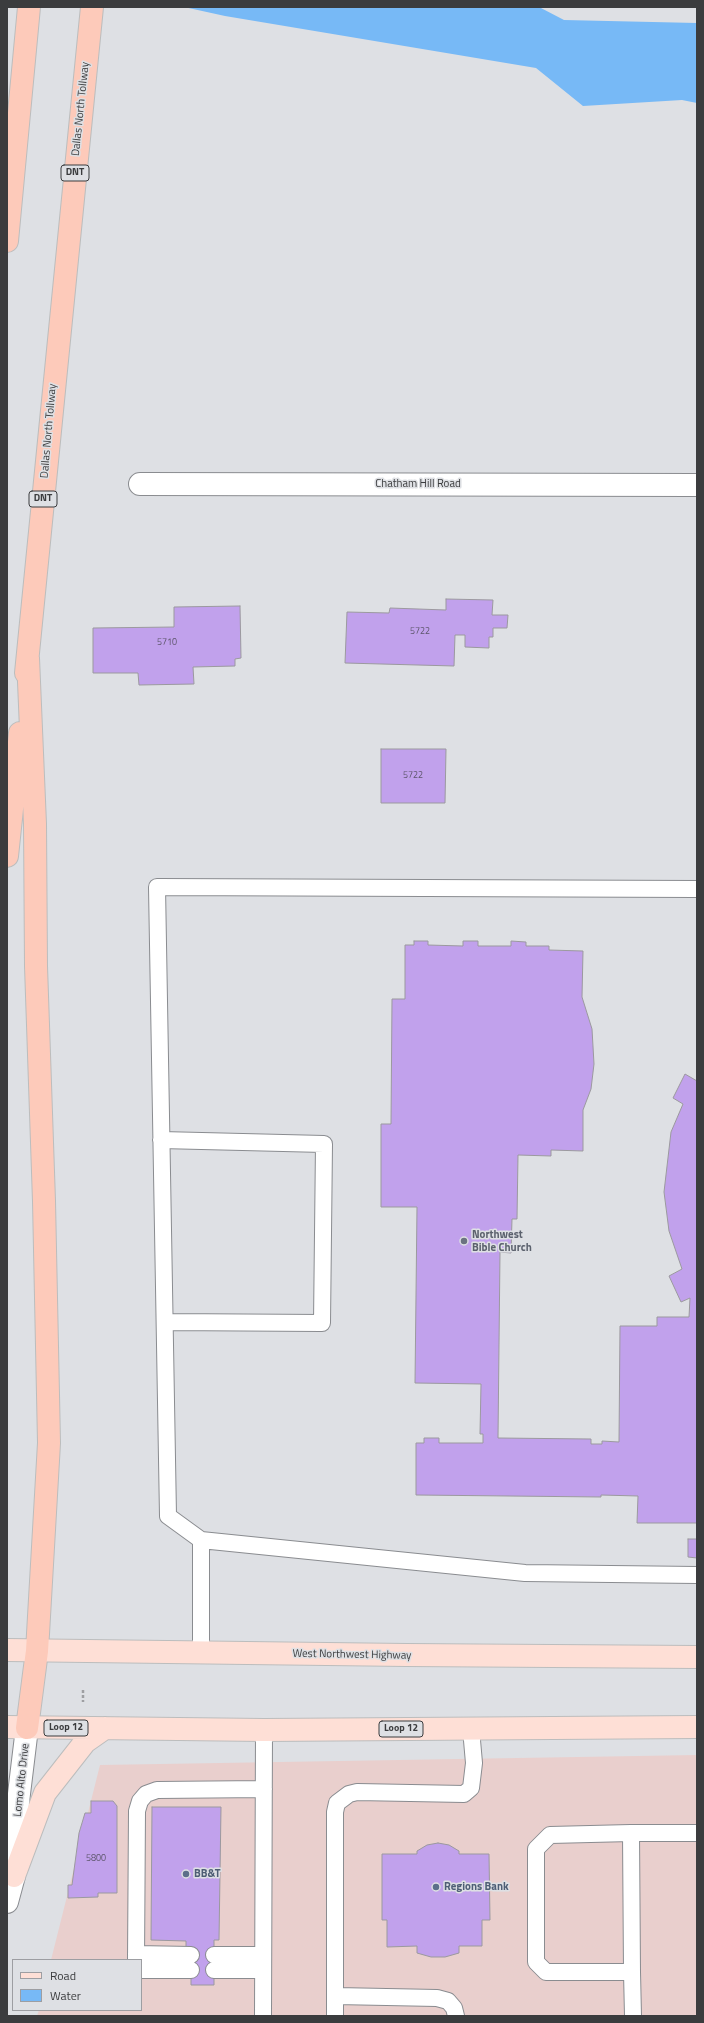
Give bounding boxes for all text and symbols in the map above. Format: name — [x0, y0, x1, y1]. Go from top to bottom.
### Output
street label: Dallas North Tollway — [69, 61, 93, 157]
road number: DNT — [61, 165, 89, 181]
street label: Dallas North Tollway — [38, 383, 60, 479]
street label: Chatham Hill Road — [375, 477, 461, 491]
road number: DNT — [29, 491, 57, 507]
house number: 5722 — [410, 627, 430, 637]
house number: 5710 — [157, 638, 177, 648]
house number: 5722 — [403, 771, 423, 781]
place label: Northwest Bible Church — [472, 1228, 532, 1254]
marker: Northwest Bible Church — [459, 1236, 469, 1246]
street label: West Northwest Highway — [292, 1647, 412, 1663]
road number: Loop 12 — [44, 1720, 88, 1736]
road number: Loop 12 — [379, 1721, 423, 1737]
street label: Lomo Alto Drive — [12, 1743, 32, 1817]
house number: 5800 — [86, 1854, 106, 1864]
place label: BB&T — [194, 1867, 221, 1881]
marker: BB&T — [181, 1869, 191, 1879]
place label: Regions Bank — [444, 1880, 509, 1894]
marker: Regions Bank — [431, 1882, 441, 1892]
legend — [12, 1959, 142, 2011]
text: Road — [50, 1966, 76, 1985]
text: Water — [50, 1986, 81, 2005]

